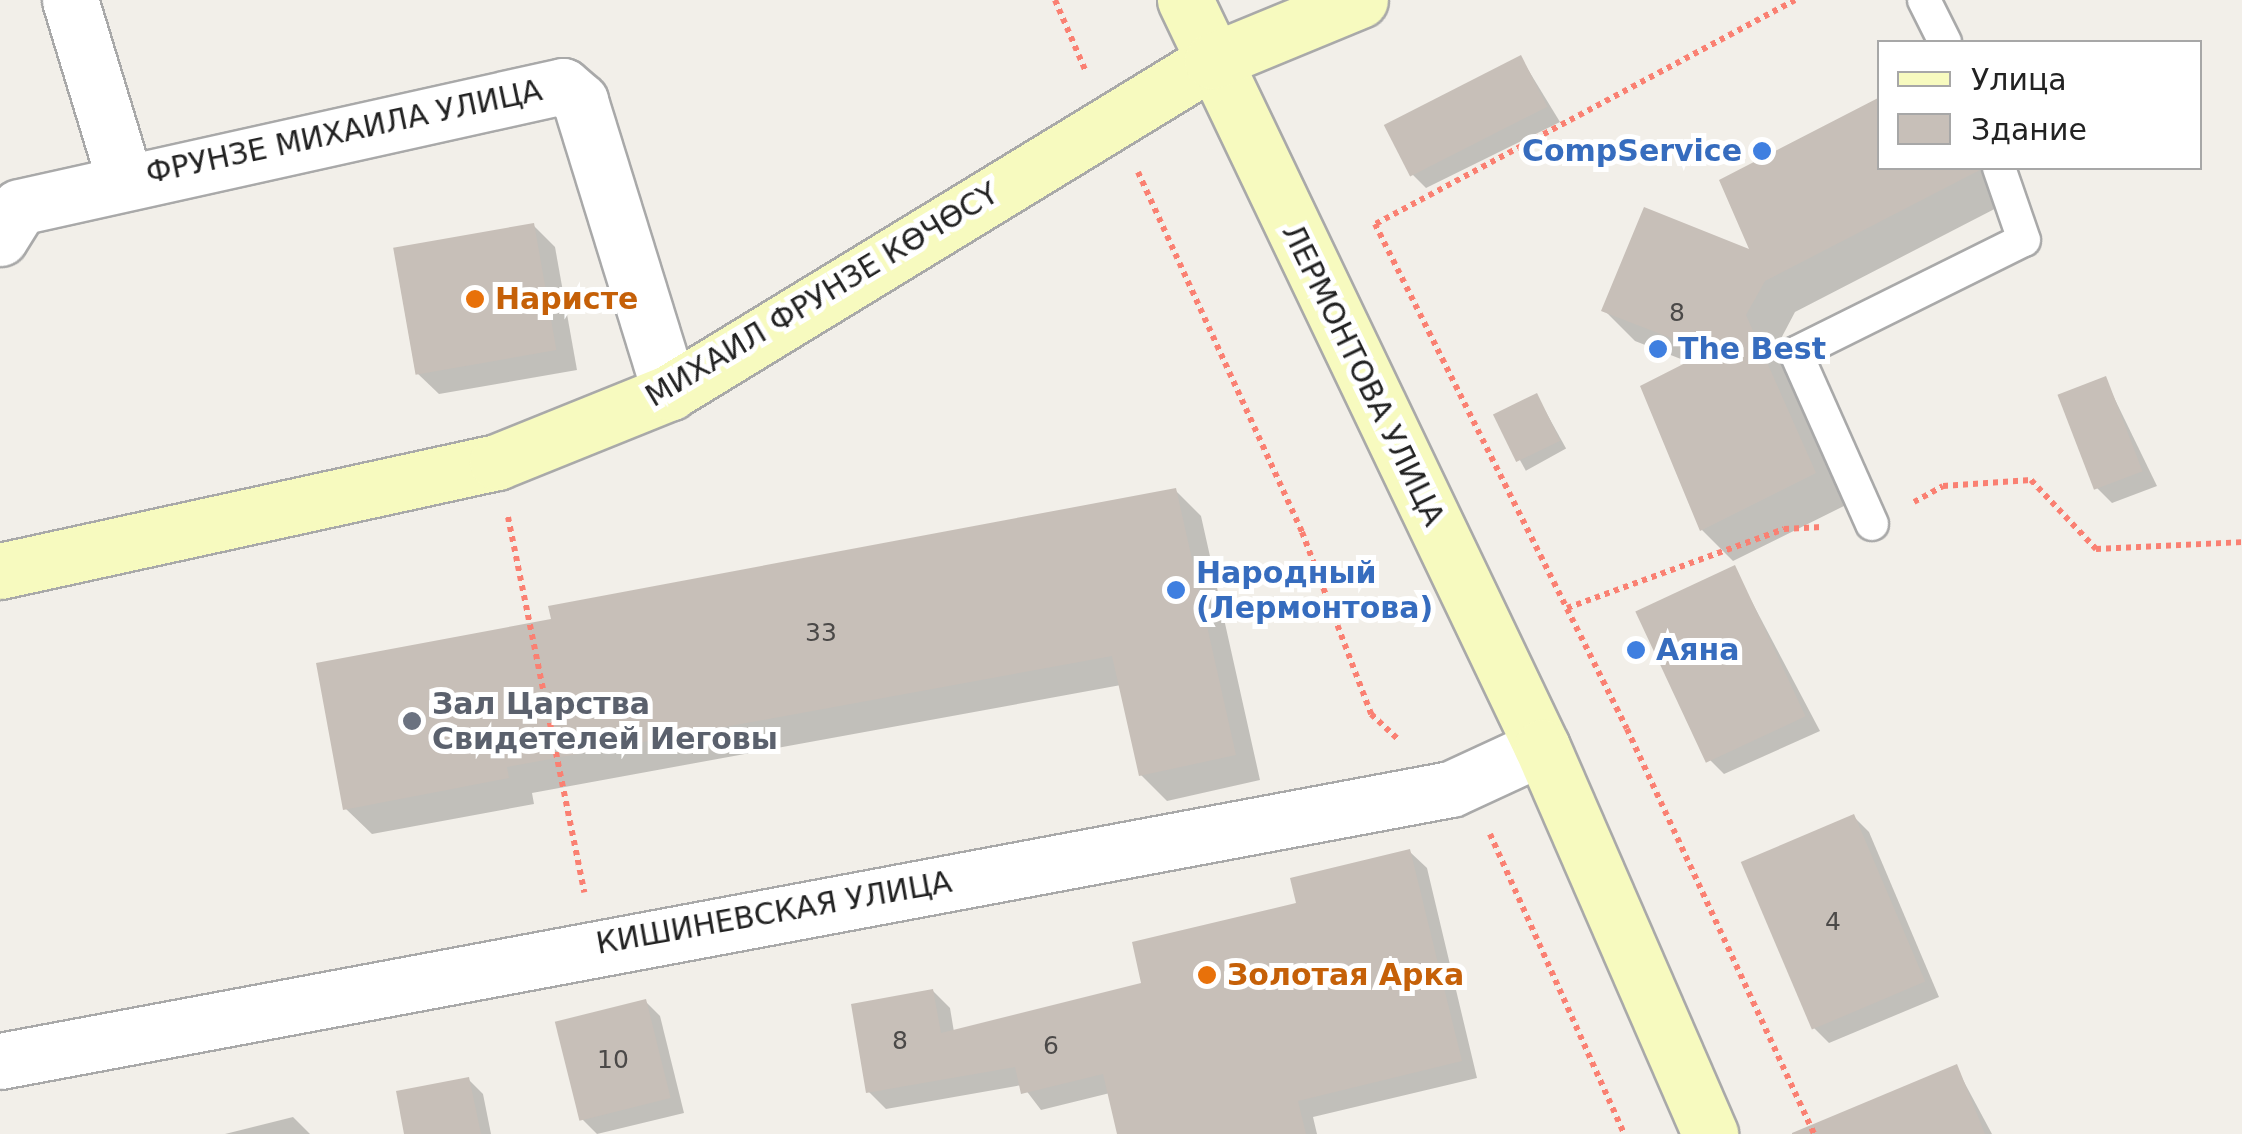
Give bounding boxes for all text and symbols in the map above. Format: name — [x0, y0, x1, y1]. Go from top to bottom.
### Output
legend — [1877, 40, 2202, 170]
text: Улица — [1971, 62, 2067, 97]
street label: ФРУНЗЕ МИХАИЛА УЛИЦА — [143, 72, 545, 192]
text: Здание — [1971, 112, 2087, 147]
place label: CompService — [1522, 133, 1742, 169]
marker: CompService — [1751, 140, 1773, 162]
street label: МИХАИЛ ФРУНЗЕ КӨЧӨСҮ — [639, 175, 1005, 415]
street label: ЛЕРМОНТОВА УЛИЦА — [1274, 218, 1452, 532]
place label: Наристе — [495, 281, 638, 317]
marker: Наристе — [464, 288, 486, 310]
house number: 8 — [1669, 298, 1685, 328]
place label: The Best — [1678, 331, 1826, 367]
marker: The Best — [1647, 338, 1669, 360]
place label: Народный (Лермонтова) — [1196, 555, 1433, 626]
marker: Народный (Лермонтова) — [1165, 579, 1187, 601]
house number: 33 — [805, 618, 837, 648]
place label: Аяна — [1656, 632, 1739, 668]
marker: Аяна — [1625, 639, 1647, 661]
place label: Зал Царства Свидетелей Иеговы — [432, 686, 778, 756]
marker: Зал Царства Свидетелей Иеговы — [401, 710, 423, 732]
street label: КИШИНЕВСКАЯ УЛИЦА — [593, 864, 955, 962]
house number: 4 — [1825, 907, 1841, 937]
place label: Золотая Арка — [1227, 957, 1464, 993]
marker: Золотая Арка — [1196, 964, 1218, 986]
house number: 8 — [892, 1026, 908, 1056]
house number: 6 — [1043, 1031, 1059, 1061]
house number: 10 — [597, 1045, 629, 1075]

